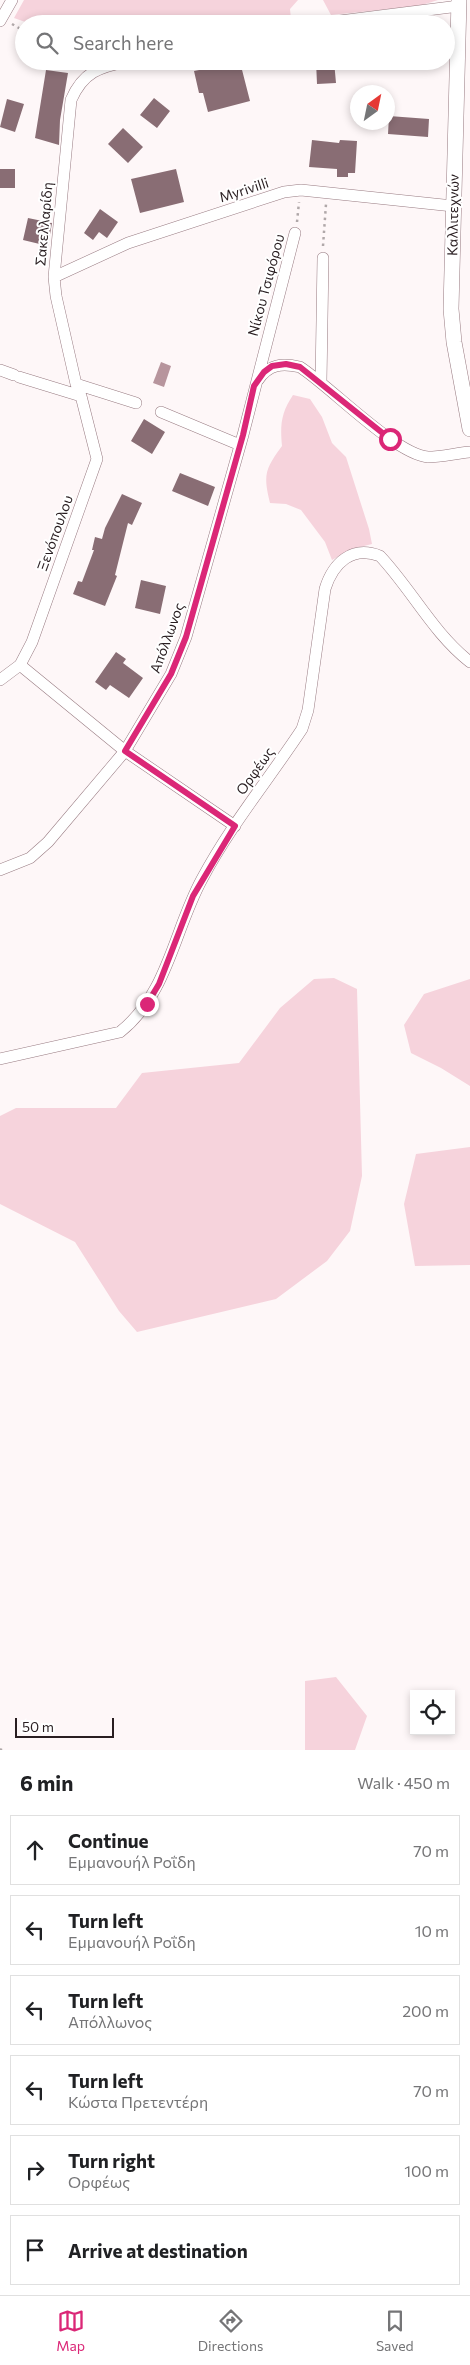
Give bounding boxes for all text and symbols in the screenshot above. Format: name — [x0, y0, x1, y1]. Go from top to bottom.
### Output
search box — [15, 15, 455, 70]
icon: search — [33, 29, 61, 57]
text: Search here — [73, 31, 173, 54]
north arrow — [350, 85, 395, 130]
street label: Myrivilli — [217, 174, 271, 205]
street label: Καλλιτεχνών — [443, 174, 462, 256]
street label: Σακελλαρίδη — [31, 181, 56, 267]
street label: Νίκου Τσιφόρου — [244, 232, 287, 338]
route start — [379, 428, 402, 451]
street label: Ξενόπουλου — [33, 493, 76, 573]
street label: Απόλλωνος — [146, 600, 187, 675]
street label: Ορφέως — [232, 744, 277, 798]
route end — [136, 993, 159, 1016]
map controls — [410, 1690, 455, 1735]
button: locate — [410, 1690, 455, 1735]
scale bar — [15, 1715, 114, 1738]
text: 50 m — [22, 1718, 54, 1735]
text: 6 min — [20, 1770, 73, 1795]
text: Walk · 450 m — [357, 1773, 450, 1792]
text: Continue — [68, 1829, 148, 1852]
icon: ahead — [21, 1836, 49, 1864]
text: 70 m — [413, 1841, 449, 1860]
text: Εμμανουήλ Ροΐδη — [68, 1852, 196, 1871]
text: Turn left — [68, 1909, 143, 1932]
icon: left — [21, 1916, 49, 1944]
text: 10 m — [415, 1921, 449, 1940]
text: Εμμανουήλ Ροΐδη — [68, 1932, 196, 1951]
text: Turn left — [68, 1989, 143, 2012]
icon: left — [21, 1996, 49, 2024]
text: 200 m — [402, 2001, 449, 2020]
text: Απόλλωνος — [68, 2012, 152, 2031]
text: Turn left — [68, 2069, 143, 2092]
icon: left — [21, 2076, 49, 2104]
text: 70 m — [413, 2081, 449, 2100]
text: Κώστα Πρετεντέρη — [68, 2092, 208, 2111]
text: Turn right — [68, 2149, 155, 2172]
icon: right — [21, 2156, 49, 2184]
text: 100 m — [404, 2161, 449, 2180]
text: Ορφέως — [68, 2172, 130, 2191]
icon: arrive — [21, 2236, 49, 2264]
text: Arrive at destination — [68, 2239, 248, 2262]
tab: Map — [56, 2307, 85, 2354]
tab: Directions — [198, 2307, 263, 2354]
tab: Saved — [376, 2307, 414, 2354]

